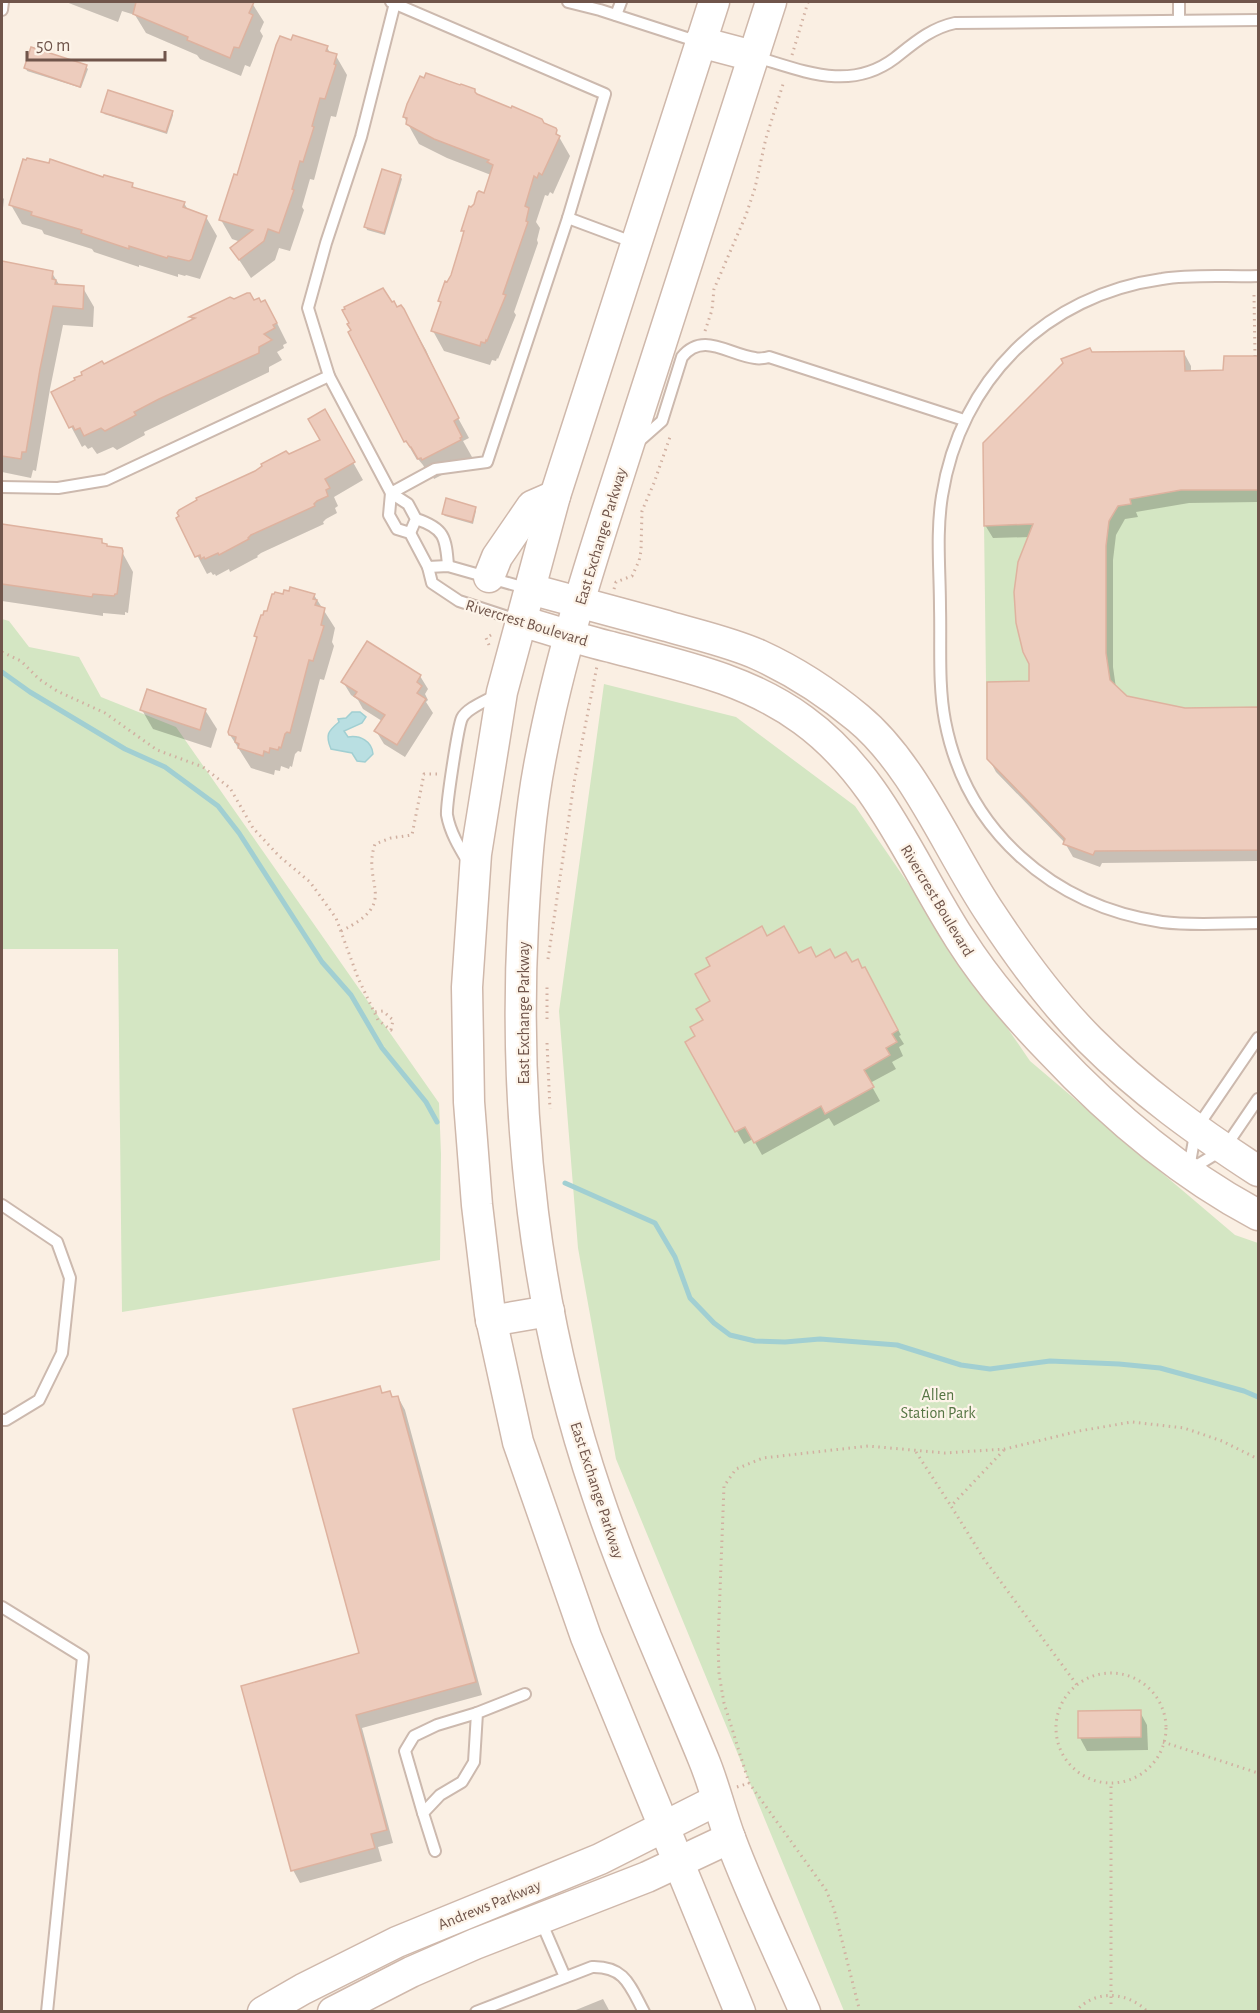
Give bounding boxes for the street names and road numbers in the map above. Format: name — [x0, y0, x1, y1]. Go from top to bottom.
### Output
street label: East Exchange Parkway — [572, 466, 630, 607]
street label: Rivercrest Boulevard — [464, 597, 590, 649]
street label: Rivercrest Boulevard — [898, 842, 977, 959]
street label: East Exchange Parkway — [516, 941, 533, 1084]
street label: East Exchange Parkway — [566, 1420, 627, 1561]
street label: Andrews Parkway — [436, 1877, 544, 1934]

